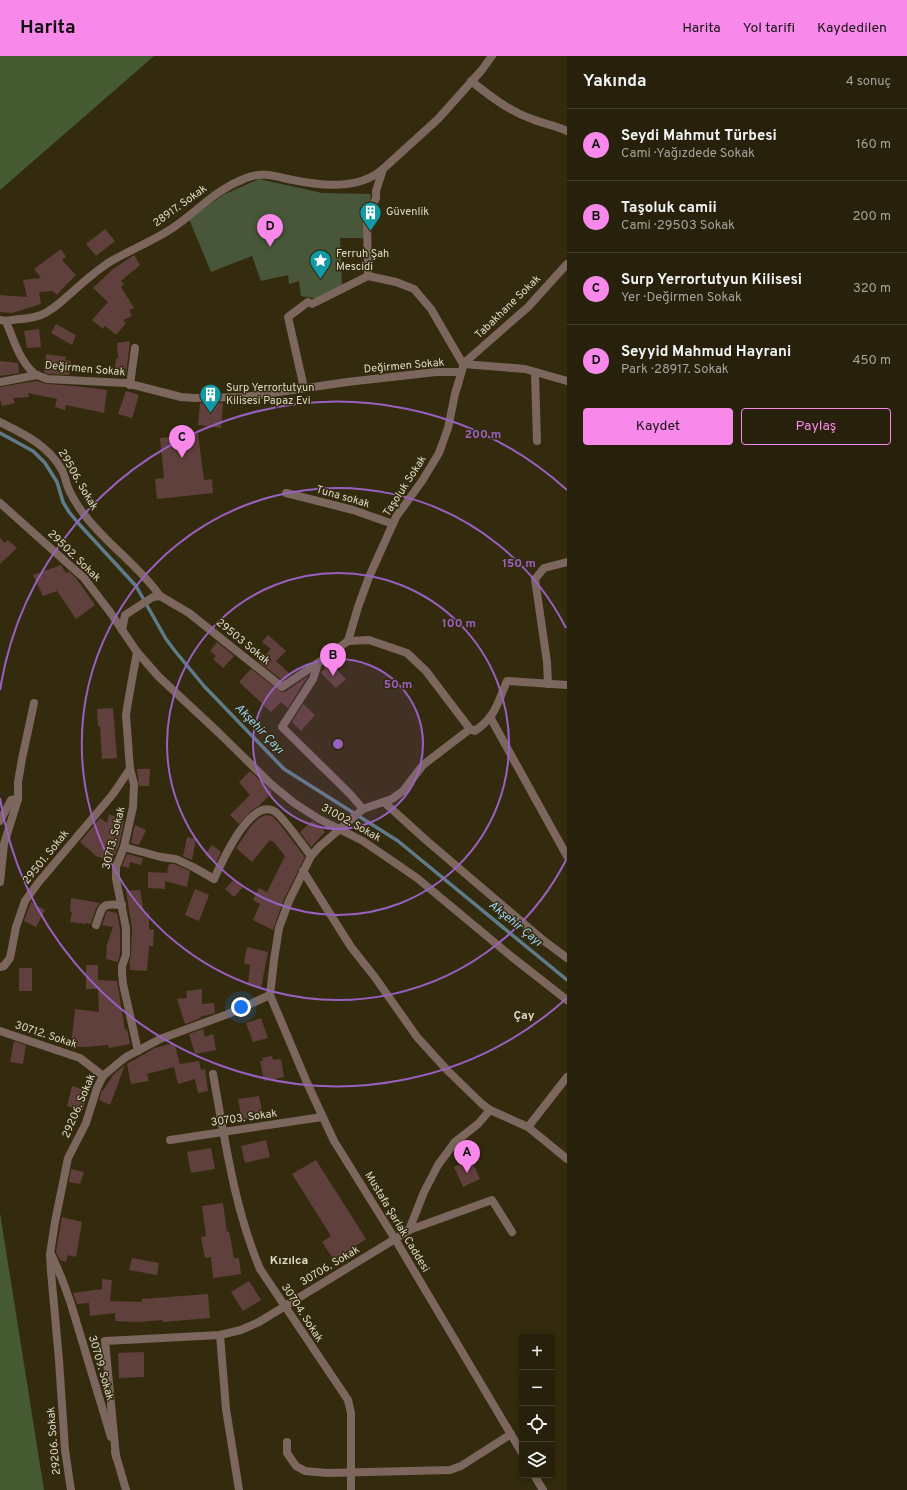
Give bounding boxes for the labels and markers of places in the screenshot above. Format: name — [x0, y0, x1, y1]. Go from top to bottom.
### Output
building icon: Güvenlik — [357, 199, 383, 232]
place label: Güvenlik — [386, 205, 429, 219]
pin: D — [257, 214, 283, 247]
place icon: Ferruh Şah Mescidi — [308, 247, 334, 280]
place label: Ferruh Şah Mescidi — [336, 247, 389, 274]
building icon: Surp Yerrortutyun Kilisesi Papaz Evi — [198, 381, 224, 414]
place label: Surp Yerrortutyun Kilisesi Papaz Evi — [226, 381, 315, 408]
pin: C — [169, 425, 195, 458]
pin: B — [320, 643, 346, 676]
centre of rings — [331, 737, 345, 751]
pin: A — [454, 1140, 480, 1173]

